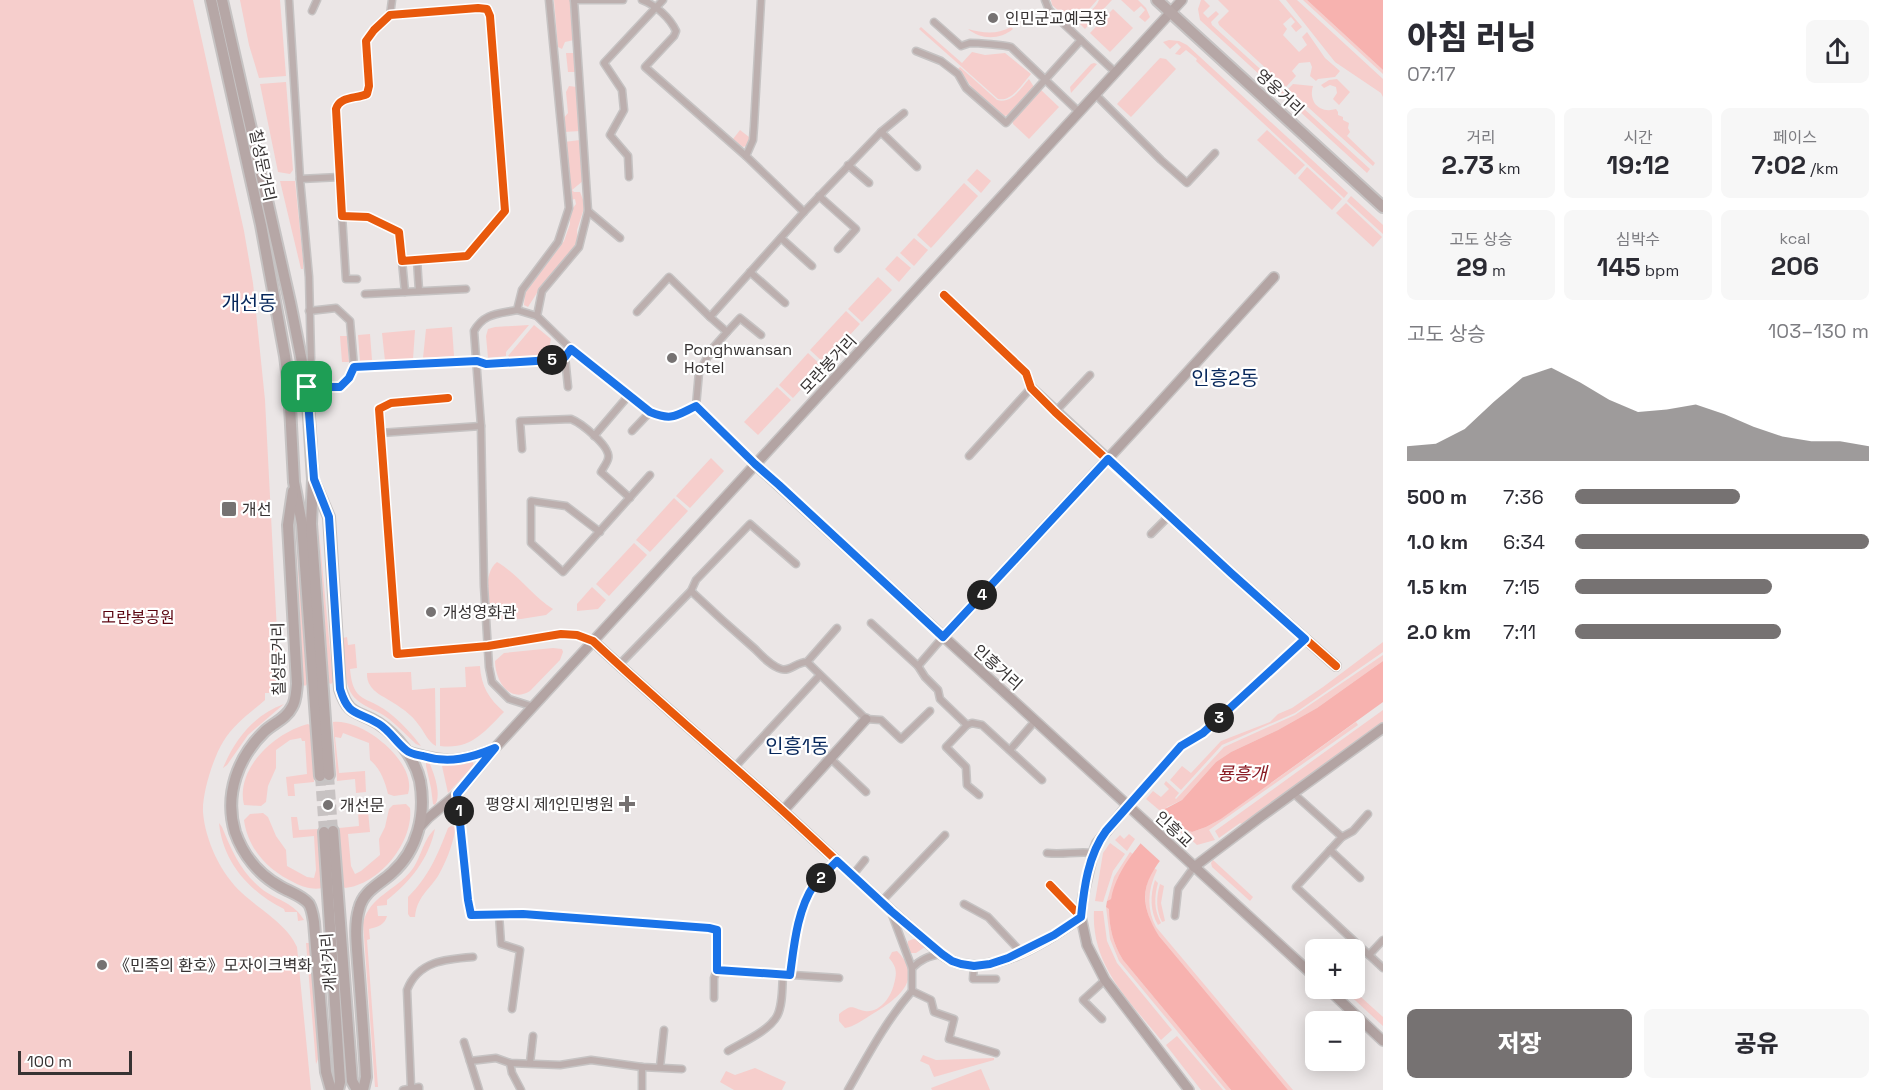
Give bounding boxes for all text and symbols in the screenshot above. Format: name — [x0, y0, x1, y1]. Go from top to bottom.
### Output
place label: 인민군교예극장 — [1005, 8, 1108, 29]
marker: 인민군교예극장 — [986, 11, 1000, 25]
text: 아침 러닝 — [1407, 17, 1537, 59]
button: share — [1806, 20, 1869, 83]
text: 07:17 — [1407, 61, 1455, 87]
street label: 영웅거리 — [1251, 65, 1308, 120]
street label: 칠성문거리 — [245, 127, 280, 203]
text: 거리 — [1466, 127, 1496, 148]
text: 시간 — [1623, 127, 1653, 148]
text: 페이스 — [1773, 127, 1817, 148]
text: 2.73 — [1441, 148, 1494, 182]
text: 19:12 — [1607, 148, 1669, 182]
text: 7:02 — [1752, 148, 1806, 182]
text: km — [1494, 158, 1521, 179]
text: /km — [1806, 158, 1838, 179]
text: kcal — [1780, 228, 1810, 249]
text: 고도 상승 — [1450, 229, 1513, 250]
text: 심박수 — [1616, 229, 1660, 250]
text: 206 — [1771, 249, 1819, 283]
text: 29 — [1456, 250, 1488, 284]
text: 145 — [1597, 250, 1641, 284]
text: m — [1488, 260, 1506, 281]
text: bpm — [1641, 260, 1679, 281]
district label: 개선동 — [221, 290, 277, 316]
text: 103–130 m — [1768, 318, 1869, 344]
text: 고도 상승 — [1407, 321, 1486, 347]
street label: 모란봉거리 — [796, 330, 861, 398]
place label: Ponghwansan Hotel — [684, 339, 792, 378]
pin: 5 — [537, 345, 567, 375]
text: 5 — [547, 349, 557, 370]
marker: Ponghwansan Hotel — [665, 351, 679, 365]
pin — [281, 361, 332, 412]
district label: 인흥2동 — [1191, 365, 1259, 391]
icon: arrive — [290, 370, 323, 403]
text: 500 m — [1407, 484, 1467, 510]
text: 7:36 — [1503, 484, 1544, 510]
place label: 개선 — [242, 499, 271, 520]
marker: 개선 — [220, 500, 238, 518]
text: 1.0 km — [1407, 529, 1468, 555]
text: 6:34 — [1503, 529, 1545, 555]
text: 1.5 km — [1407, 574, 1467, 600]
text: 7:15 — [1503, 574, 1540, 600]
pin: 4 — [967, 580, 997, 610]
text: 4 — [977, 584, 987, 605]
place label: 개성영화관 — [443, 602, 517, 623]
marker: 개성영화관 — [424, 605, 438, 619]
park label: 모란봉공원 — [101, 607, 175, 628]
text: 2.0 km — [1407, 619, 1471, 645]
text: 7:11 — [1503, 619, 1536, 645]
street label: 칠성문거리 — [267, 622, 290, 696]
street label: 인흥거리 — [969, 640, 1027, 695]
pin: 3 — [1204, 703, 1234, 733]
text: 3 — [1214, 707, 1224, 728]
district label: 인흥1동 — [765, 733, 829, 759]
water label: 룡흥개 — [1217, 762, 1269, 785]
place label: 평양시 제1인민병원 — [485, 794, 614, 815]
place label: 개선문 — [340, 795, 384, 816]
marker: 평양시 제1인민병원 — [618, 795, 636, 813]
pin: 1 — [444, 796, 474, 826]
marker: 개선문 — [321, 798, 335, 812]
text: 1 — [455, 800, 463, 821]
street label: 인흥교 — [1150, 807, 1197, 852]
pin: 2 — [806, 863, 836, 893]
text: 2 — [816, 867, 826, 888]
street label: 개선거리 — [316, 932, 341, 992]
map controls — [1305, 939, 1365, 1071]
button: + — [1305, 939, 1365, 999]
place label: 《민족의 환호》모자이크벽화 — [114, 955, 312, 976]
marker: 《민족의 환호》모자이크벽화 — [95, 958, 109, 972]
button: 저장 — [1407, 1009, 1632, 1078]
button: 공유 — [1644, 1009, 1869, 1078]
button: − — [1305, 1011, 1365, 1071]
scale bar — [18, 1048, 132, 1076]
text: 100 m — [27, 1051, 72, 1072]

